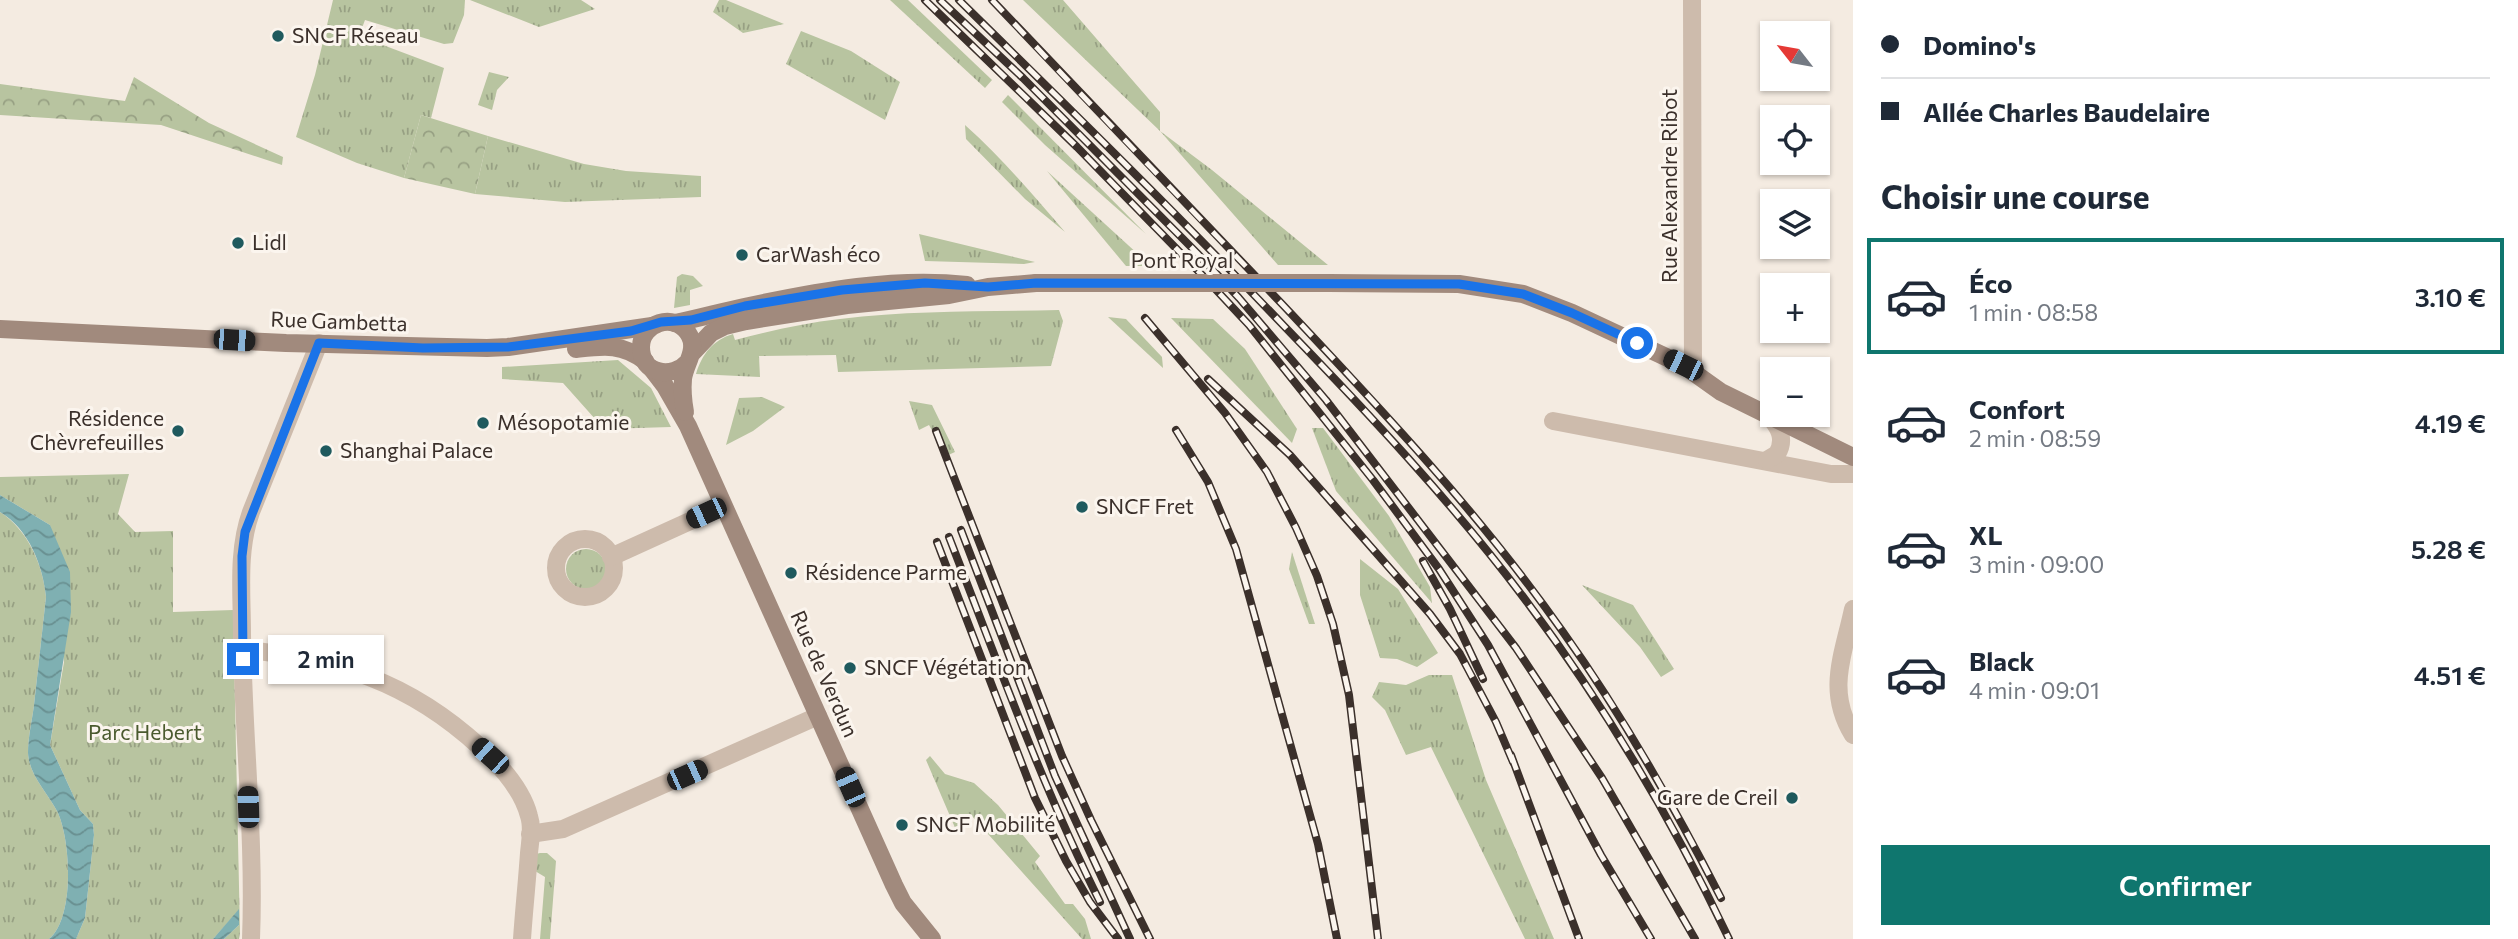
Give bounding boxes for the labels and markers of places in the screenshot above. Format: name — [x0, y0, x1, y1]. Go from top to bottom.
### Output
place label: SNCF Réseau — [292, 22, 418, 47]
marker: SNCF Réseau — [270, 28, 286, 44]
place label: Lidl — [252, 229, 287, 254]
marker: Lidl — [230, 235, 246, 251]
place label: CarWash éco — [756, 241, 881, 266]
marker: CarWash éco — [734, 247, 750, 263]
place label: Résidence Chèvrefeuilles — [30, 405, 164, 454]
place label: Mésopotamie — [497, 409, 629, 434]
marker: Mésopotamie — [475, 415, 491, 431]
marker: Résidence Chèvrefeuilles — [170, 423, 186, 439]
place label: Shanghai Palace — [340, 437, 493, 462]
marker: Shanghai Palace — [318, 443, 334, 459]
place label: SNCF Fret — [1096, 493, 1194, 518]
marker: SNCF Fret — [1074, 499, 1090, 515]
place label: Résidence Parme — [805, 559, 967, 584]
marker: Résidence Parme — [783, 565, 799, 581]
place label: SNCF Végétation — [864, 654, 1027, 679]
marker: SNCF Végétation — [842, 660, 858, 676]
place label: Gare de Creil — [1657, 784, 1778, 809]
marker: Gare de Creil — [1784, 790, 1800, 806]
place label: SNCF Mobilité — [916, 811, 1055, 836]
marker: SNCF Mobilité — [894, 817, 910, 833]

